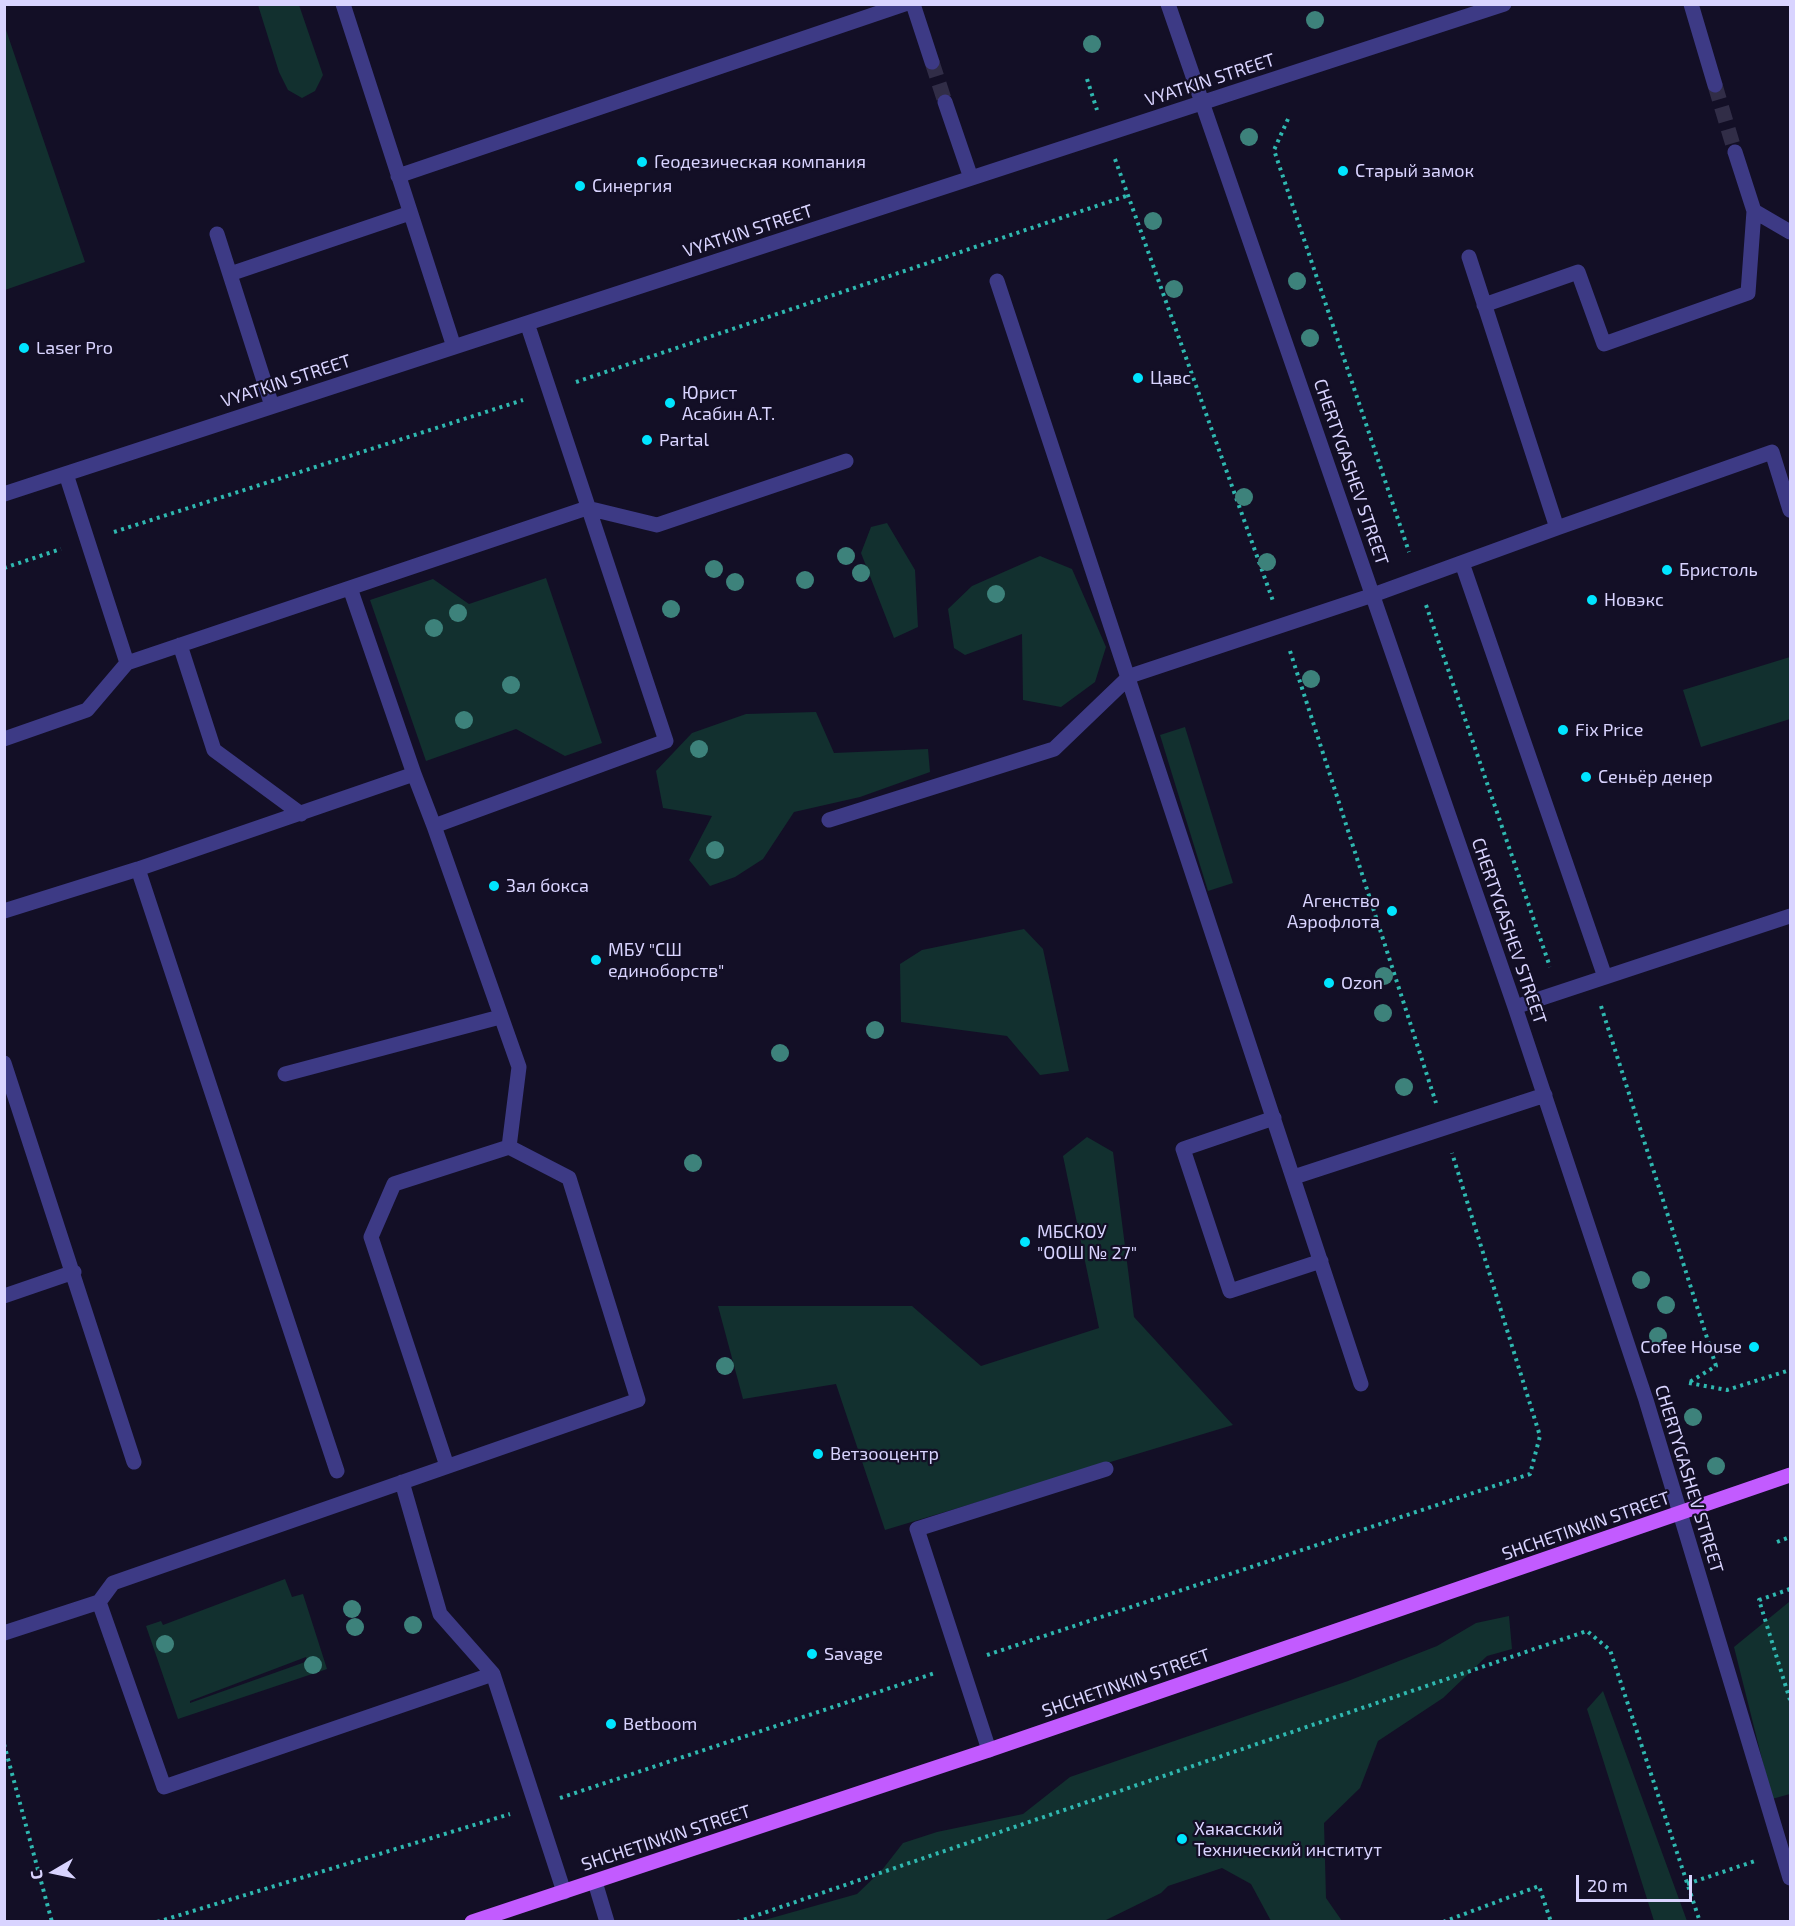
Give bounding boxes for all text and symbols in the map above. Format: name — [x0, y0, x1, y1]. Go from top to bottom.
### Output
street label: VYATKIN STREET — [1142, 49, 1278, 111]
place label: Геодезическая компания — [654, 151, 866, 173]
marker: Геодезическая компания — [635, 155, 649, 169]
place label: Старый замок — [1355, 160, 1474, 182]
marker: Старый замок — [1336, 164, 1350, 178]
place label: Синергия — [592, 175, 672, 197]
marker: Синергия — [573, 179, 587, 193]
street label: VYATKIN STREET — [680, 200, 816, 262]
place label: Laser Pro — [36, 337, 113, 359]
marker: Laser Pro — [17, 341, 31, 355]
street label: VYATKIN STREET — [218, 350, 354, 412]
place label: Цавс — [1150, 367, 1191, 389]
marker: Цавс — [1131, 371, 1145, 385]
street label: CHERTYGASHEV STREET — [1309, 376, 1393, 568]
place label: Юрист Асабин А.Т. — [682, 382, 775, 424]
marker: Юрист Асабин А.Т. — [663, 396, 677, 410]
place label: Partal — [659, 429, 709, 451]
marker: Partal — [640, 433, 654, 447]
place label: Бристоль — [1679, 559, 1758, 581]
marker: Бристоль — [1660, 563, 1674, 577]
place label: Новэкс — [1604, 589, 1664, 611]
marker: Новэкс — [1585, 593, 1599, 607]
place label: Fix Price — [1575, 719, 1643, 741]
marker: Fix Price — [1556, 723, 1570, 737]
place label: Сеньёр денер — [1598, 766, 1713, 788]
marker: Сеньёр денер — [1579, 770, 1593, 784]
street label: CHERTYGASHEV STREET — [1467, 835, 1551, 1027]
place label: Зал бокса — [506, 875, 589, 897]
marker: Зал бокса — [487, 879, 501, 893]
place label: Агенство Аэрофлота — [1287, 890, 1380, 932]
marker: Агенство Аэрофлота — [1385, 904, 1399, 918]
place label: МБУ "СШ единоборств" — [608, 939, 724, 982]
marker: МБУ "СШ единоборств" — [589, 953, 603, 967]
place label: Ozon — [1341, 972, 1383, 994]
marker: Ozon — [1322, 976, 1336, 990]
place label: МБСКОУ "ООШ № 27" — [1037, 1221, 1137, 1264]
marker: МБСКОУ "ООШ № 27" — [1018, 1235, 1032, 1249]
place label: Cofee House — [1640, 1336, 1742, 1358]
marker: Cofee House — [1747, 1340, 1761, 1354]
street label: CHERTYGASHEV STREET — [1650, 1382, 1728, 1576]
place label: Ветзооцентр — [830, 1443, 939, 1465]
marker: Ветзооцентр — [811, 1447, 825, 1461]
street label: SHCHETINKIN STREET — [1499, 1487, 1673, 1565]
place label: Savage — [824, 1643, 883, 1665]
street label: SHCHETINKIN STREET — [1039, 1644, 1213, 1722]
marker: Savage — [805, 1647, 819, 1661]
place label: Betboom — [623, 1713, 697, 1735]
marker: Betboom — [604, 1717, 618, 1731]
street label: SHCHETINKIN STREET — [579, 1800, 753, 1876]
place label: Хакасский Технический институт — [1194, 1818, 1382, 1860]
marker: Хакасский Технический институт — [1175, 1832, 1189, 1846]
north arrow — [24, 1842, 84, 1902]
scale bar — [1579, 1863, 1694, 1901]
text: С — [26, 1869, 46, 1881]
text: 20 m — [1587, 1874, 1628, 1896]

